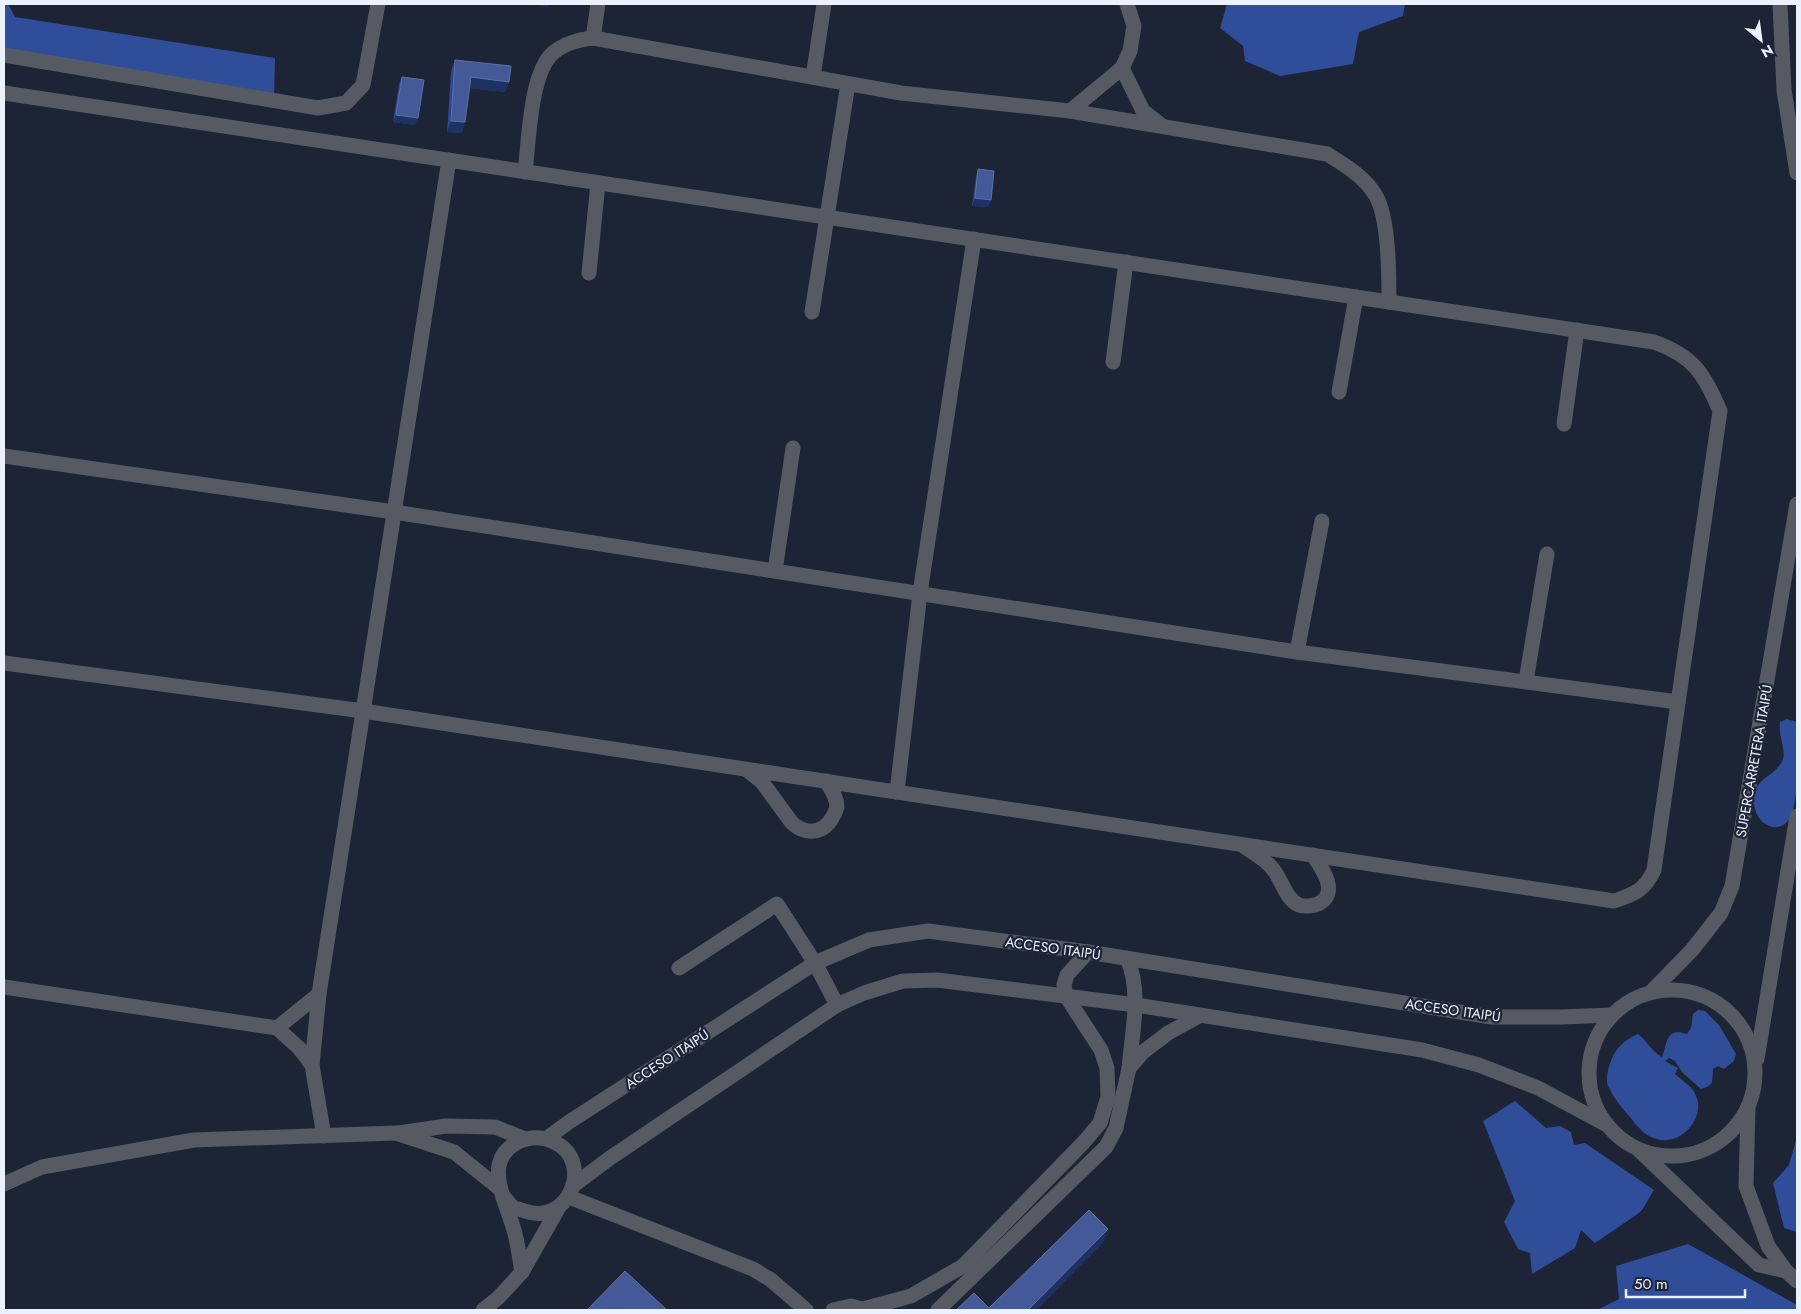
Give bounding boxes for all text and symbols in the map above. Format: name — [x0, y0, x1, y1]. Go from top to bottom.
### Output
north arrow — [1736, 15, 1786, 65]
text: N — [1758, 40, 1777, 63]
street label: SUPERCARRETERA ITAIPÚ — [1731, 683, 1777, 839]
street label: ACCESO ITAIPÚ — [1004, 931, 1102, 965]
street label: ACCESO ITAIPÚ — [1404, 993, 1502, 1027]
street label: ACCESO ITAIPÚ — [621, 1024, 713, 1094]
scale bar — [1626, 1266, 1745, 1298]
text: 50 m — [1634, 1273, 1668, 1295]

